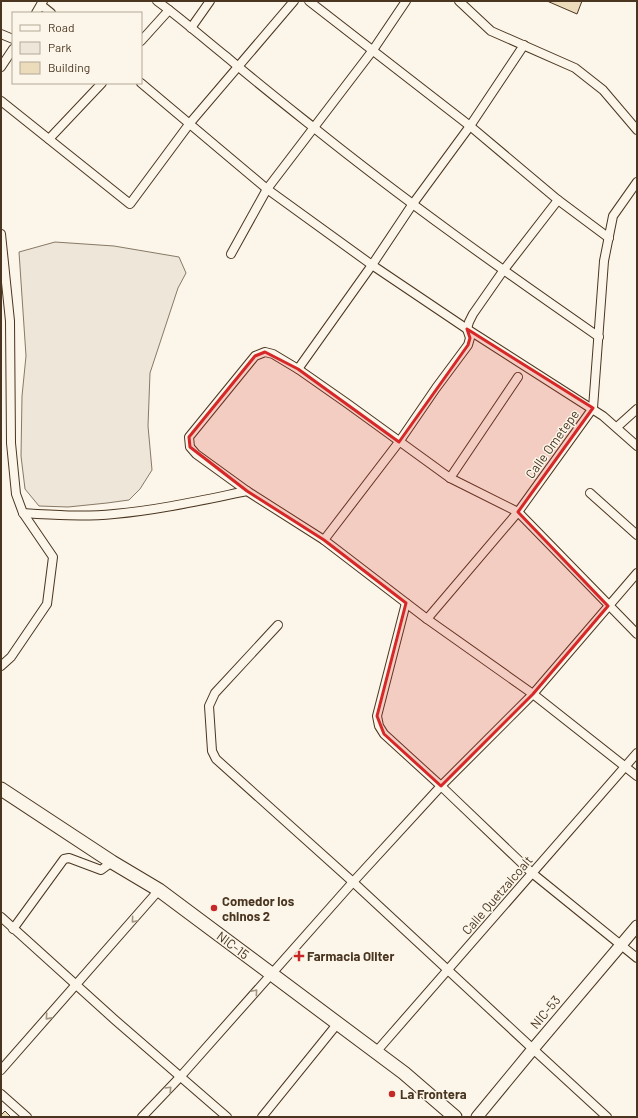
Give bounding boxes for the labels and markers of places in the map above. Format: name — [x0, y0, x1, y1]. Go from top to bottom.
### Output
place label: Comedor los chinos 2 — [222, 893, 295, 924]
marker: Comedor los chinos 2 — [209, 903, 219, 913]
place label: Farmacia Oliter — [307, 948, 394, 964]
marker: Farmacia Oliter — [294, 951, 304, 961]
place label: La Frontera — [400, 1086, 467, 1102]
marker: La Frontera — [387, 1089, 397, 1099]

